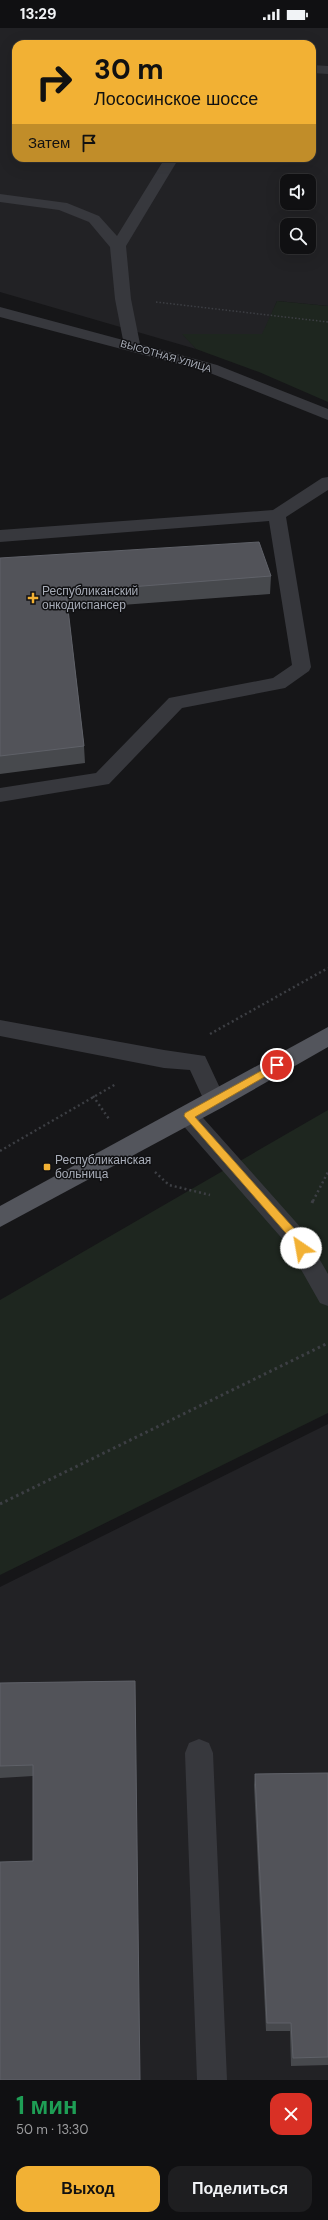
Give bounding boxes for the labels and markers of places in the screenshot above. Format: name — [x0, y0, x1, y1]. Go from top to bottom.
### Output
place label: Республиканский онкодиспансер — [42, 583, 138, 613]
marker: Республиканский онкодиспансер — [27, 592, 39, 604]
pin — [260, 1048, 294, 1082]
place label: Республиканская больница — [55, 1152, 151, 1182]
marker: Республиканская больница — [42, 1162, 52, 1172]

